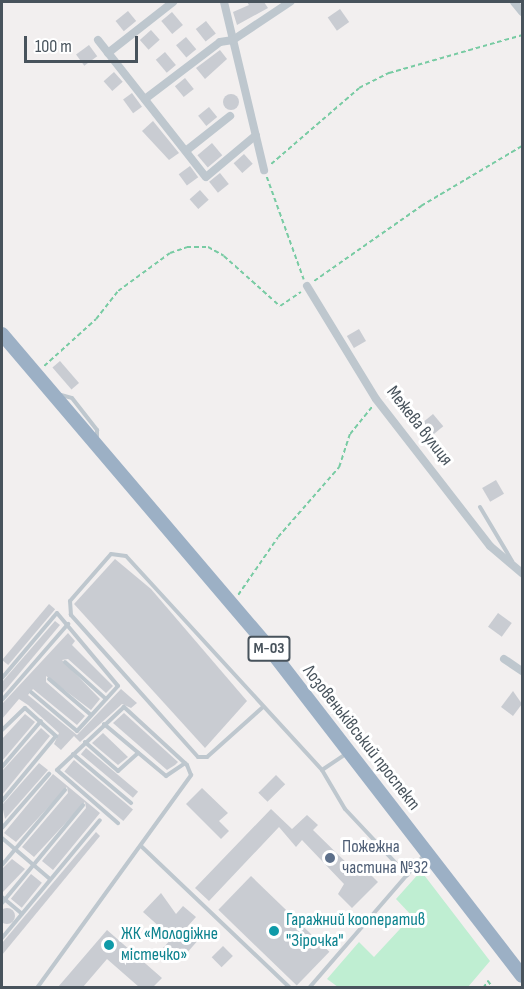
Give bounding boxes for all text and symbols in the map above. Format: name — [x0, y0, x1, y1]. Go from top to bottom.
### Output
scale bar — [27, 24, 141, 62]
text: 100 m — [35, 36, 72, 57]
street label: Межева вулиця — [381, 382, 457, 470]
road number: М-03 — [246, 636, 292, 662]
street label: Лозовеньківський проспект — [298, 661, 424, 815]
place label: Пожежна частина №32 — [342, 837, 428, 880]
marker: Пожежна частина №32 — [323, 851, 337, 865]
place label: Гаражний кооператив "Зірочка" — [286, 910, 425, 952]
place label: ЖК «Молодіжне містечко» — [121, 924, 218, 966]
marker: Гаражний кооператив "Зірочка" — [267, 924, 281, 938]
marker: ЖК «Молодіжне містечко» — [102, 938, 116, 952]

